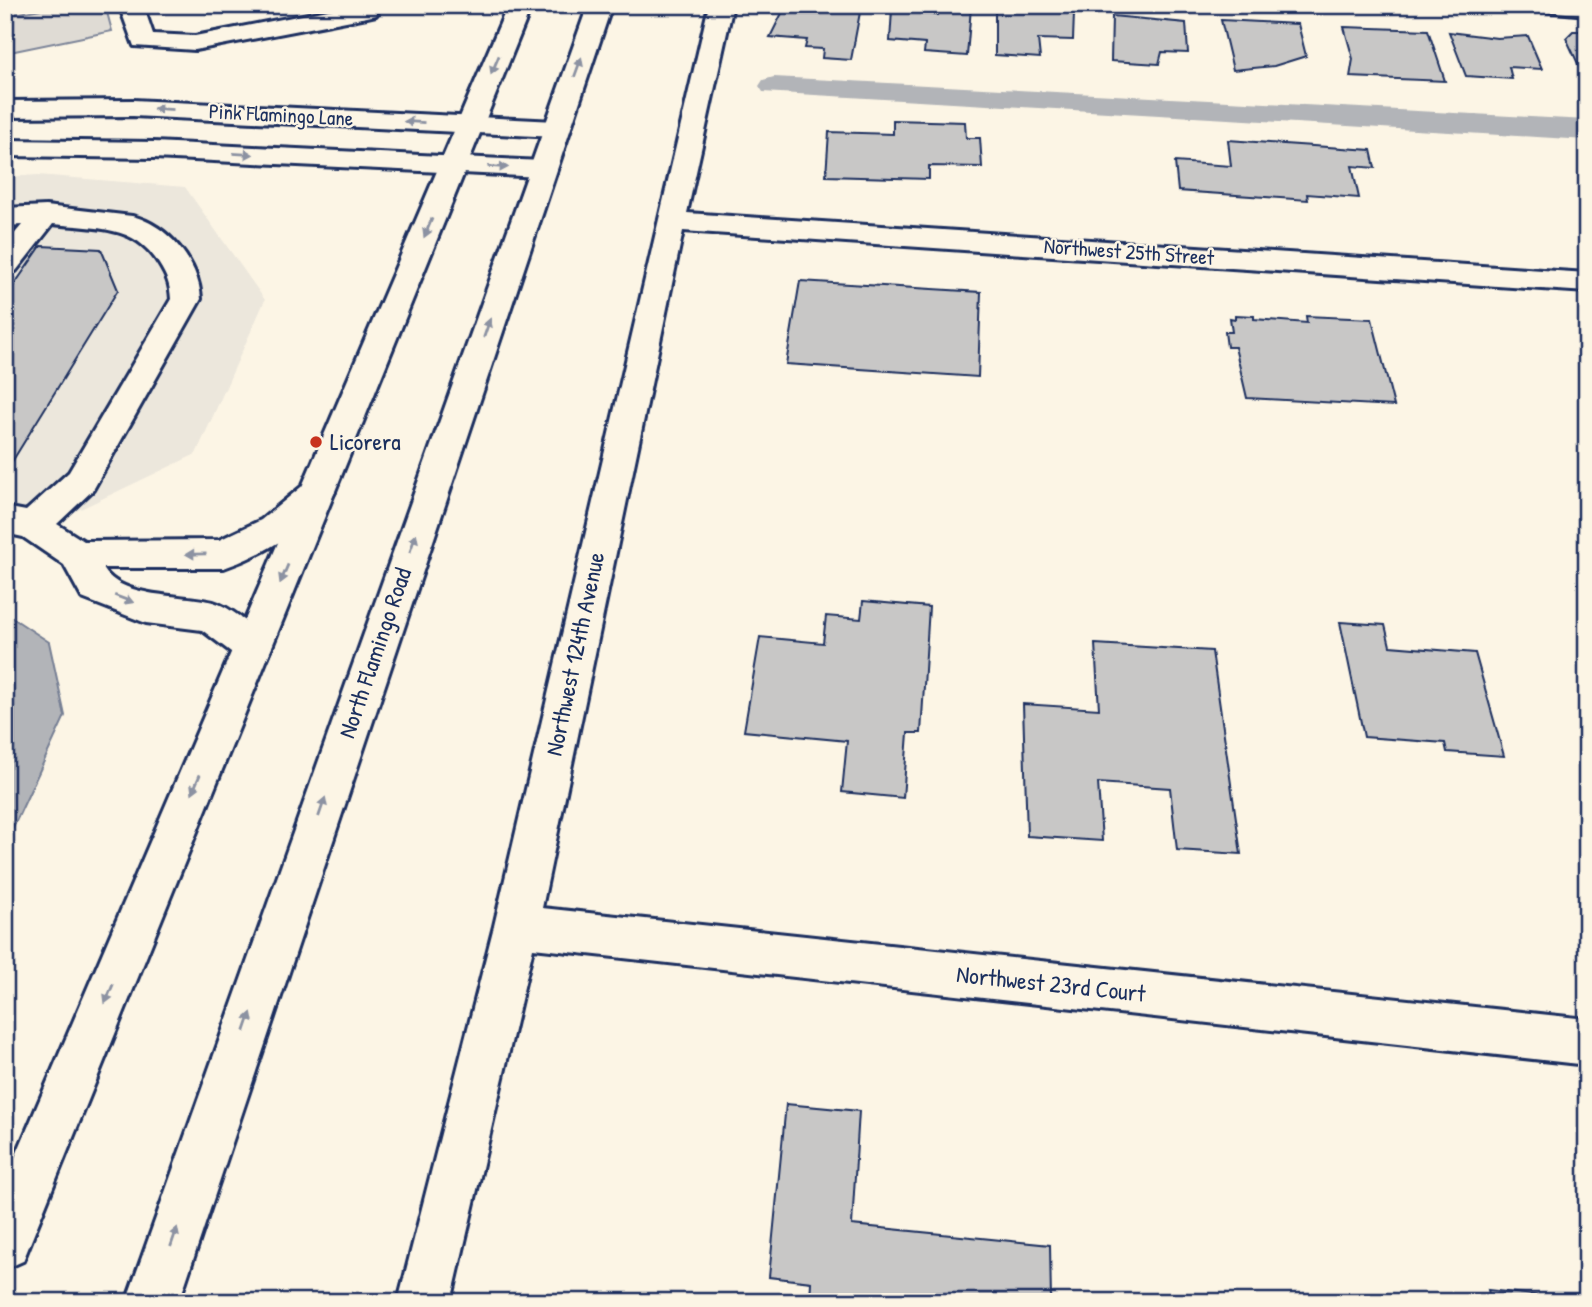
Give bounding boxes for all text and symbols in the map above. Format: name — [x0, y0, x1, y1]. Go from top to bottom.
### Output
one-way arrow — [490, 55, 501, 76]
one-way arrow — [573, 57, 584, 78]
street label: Pink Flamingo Lane — [208, 96, 354, 133]
one-way arrow — [151, 104, 173, 115]
one-way arrow — [403, 117, 425, 128]
one-way arrow — [232, 149, 254, 160]
one-way arrow — [487, 162, 509, 173]
one-way arrow — [422, 218, 433, 239]
street label: Northwest 25th Street — [1043, 231, 1216, 272]
one-way arrow — [482, 317, 493, 338]
place label: Licorera — [330, 425, 401, 457]
marker: Licorera — [308, 434, 324, 450]
one-way arrow — [408, 532, 419, 553]
one-way arrow — [185, 548, 207, 560]
street label: Northwest 124th Avenue — [537, 549, 611, 759]
one-way arrow — [278, 563, 289, 584]
street label: North Flamingo Road — [330, 563, 418, 742]
one-way arrow — [114, 594, 135, 605]
one-way arrow — [191, 773, 202, 794]
one-way arrow — [317, 796, 328, 817]
street label: Northwest 23rd Court — [955, 957, 1148, 1009]
one-way arrow — [103, 983, 114, 1004]
one-way arrow — [243, 1011, 254, 1032]
one-way arrow — [169, 1227, 180, 1248]

